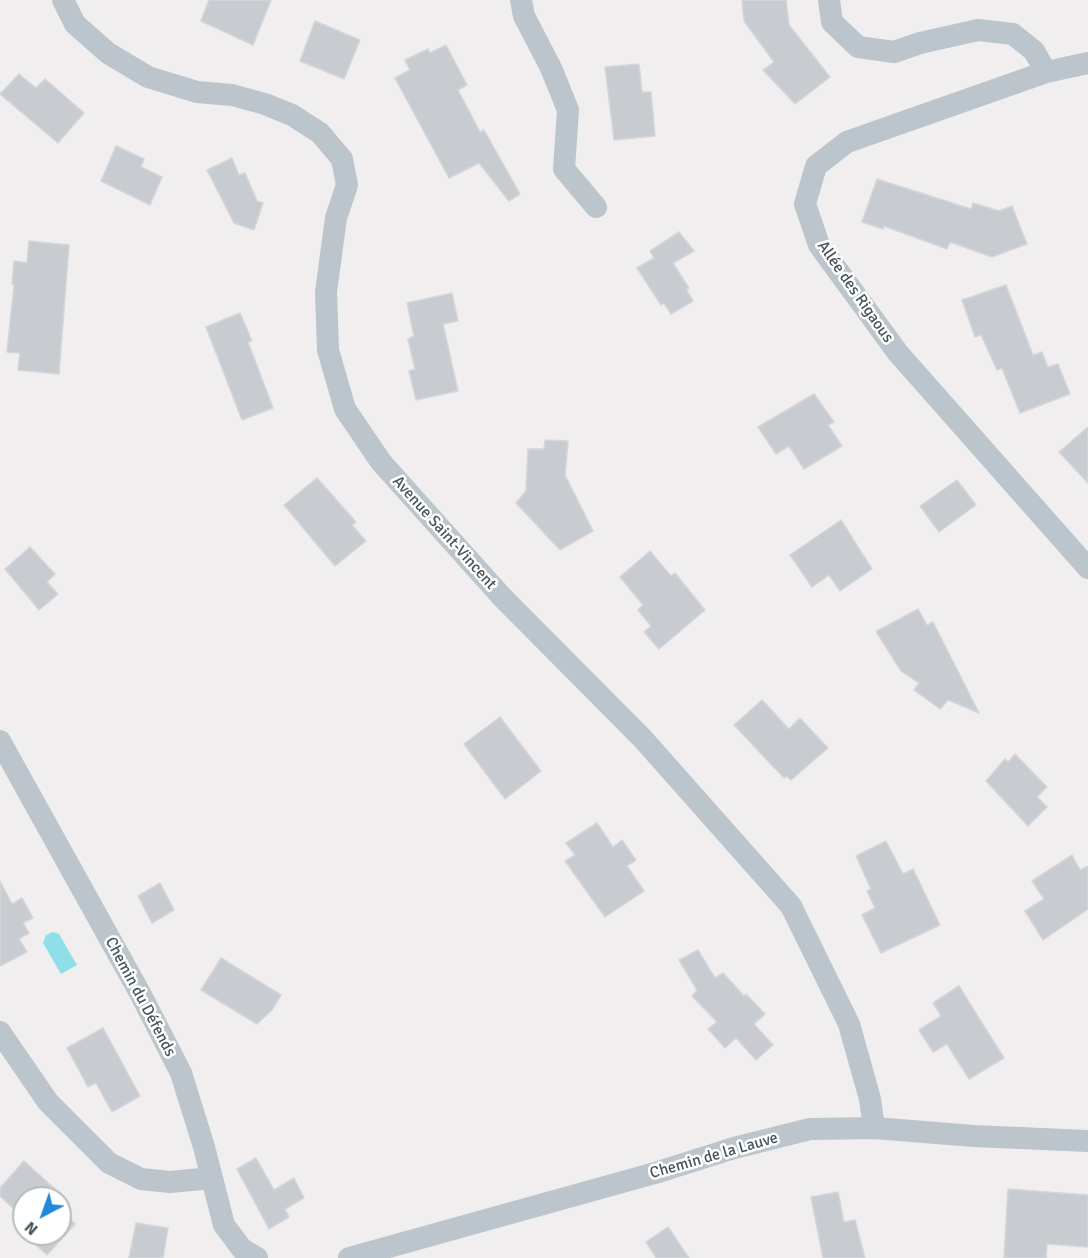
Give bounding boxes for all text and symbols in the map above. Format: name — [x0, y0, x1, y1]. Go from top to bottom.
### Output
street label: Allée des Rigaous — [813, 237, 897, 347]
street label: Avenue Saint-Vincent — [388, 472, 500, 594]
street label: Chemin du Défends — [100, 934, 180, 1060]
street label: Chemin de la Lauve — [648, 1129, 780, 1183]
north arrow — [12, 1186, 72, 1246]
text: N — [21, 1217, 42, 1239]

